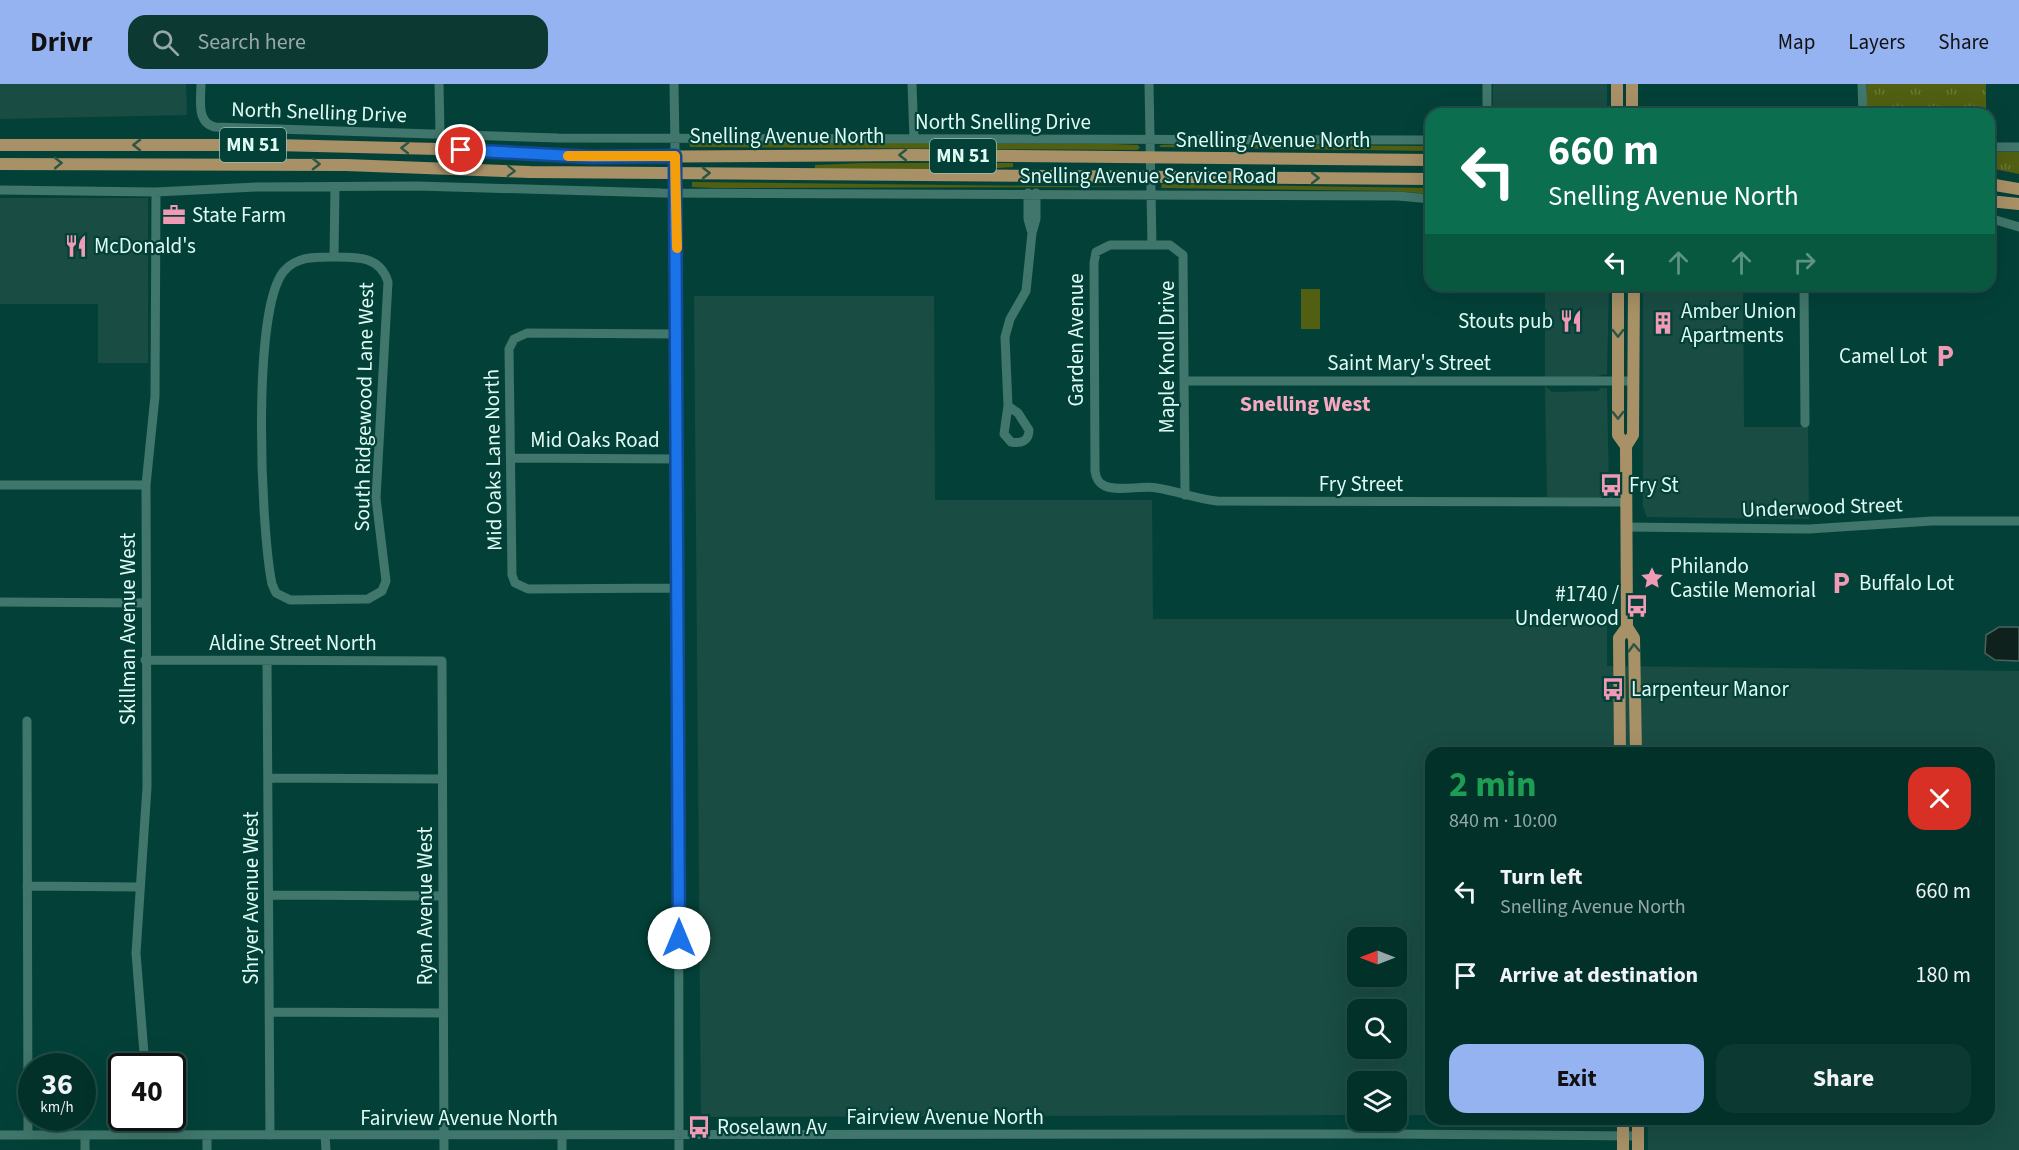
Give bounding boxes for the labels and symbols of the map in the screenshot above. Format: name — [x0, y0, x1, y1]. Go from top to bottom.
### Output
street label: North Snelling Drive — [231, 94, 407, 130]
street label: North Snelling Drive — [915, 107, 1091, 137]
street label: Snelling Avenue North — [690, 121, 884, 151]
pin — [435, 124, 486, 175]
street label: Snelling Avenue North — [1176, 125, 1370, 155]
road number: MN 51 — [220, 128, 286, 162]
one-way arrow — [133, 139, 142, 151]
road number: MN 51 — [930, 139, 996, 173]
one-way arrow — [400, 142, 409, 154]
one-way arrow — [899, 149, 908, 161]
one-way arrow — [54, 156, 63, 169]
one-way arrow — [312, 158, 321, 170]
street label: Snelling Avenue Service Road — [1019, 161, 1277, 191]
one-way arrow — [507, 165, 516, 178]
one-way arrow — [702, 167, 711, 179]
one-way arrow — [1310, 172, 1319, 184]
place label: State Farm — [192, 200, 286, 230]
office icon: State Farm — [161, 202, 187, 228]
place label: McDonald's — [94, 231, 196, 261]
restaurant icon: McDonald's — [63, 233, 89, 259]
street label: Garden Avenue — [1061, 273, 1091, 407]
street label: Maple Knoll Drive — [1152, 281, 1182, 433]
street label: South Ridgewood Lane West — [347, 282, 381, 532]
place label: Amber Union Apartments — [1681, 296, 1796, 350]
place label: Stouts pub — [1458, 306, 1553, 336]
restaurant icon: Stouts pub — [1558, 308, 1584, 334]
building icon: Amber Union Apartments — [1650, 310, 1676, 336]
one-way arrow — [1612, 329, 1624, 338]
place label: Camel Lot — [1839, 341, 1927, 371]
parking icon: Camel Lot — [1932, 343, 1958, 369]
street label: Saint Mary's Street — [1327, 348, 1491, 378]
street label: Mid Oaks Lane North — [476, 369, 510, 551]
district label: Snelling West — [1240, 388, 1371, 420]
one-way arrow — [1612, 411, 1624, 420]
street label: Mid Oaks Road — [530, 425, 660, 455]
street label: Fry Street — [1319, 469, 1403, 499]
place label: Fry St — [1629, 470, 1679, 500]
bus stop icon: Fry St — [1598, 472, 1624, 498]
street label: Underwood Street — [1741, 489, 1903, 525]
street label: Skillman Avenue West — [113, 533, 143, 725]
place label: Philando Castile Memorial — [1670, 551, 1816, 605]
place icon: Philando Castile Memorial — [1639, 565, 1665, 591]
place label: Buffalo Lot — [1859, 568, 1954, 598]
parking icon: Buffalo Lot — [1828, 570, 1854, 596]
place label: #1740 / Underwood — [1515, 579, 1620, 633]
bus stop icon: #1740 / Underwood — [1624, 593, 1650, 619]
street label: Aldine Street North — [209, 628, 377, 658]
one-way arrow — [1627, 643, 1640, 652]
place label: Larpenteur Manor — [1631, 674, 1789, 704]
bus stop icon: Larpenteur Manor — [1600, 676, 1626, 702]
street label: Shryer Avenue West — [236, 811, 266, 985]
street label: Ryan Avenue West — [410, 827, 440, 985]
position arrow — [647, 906, 711, 970]
north arrow — [1347, 927, 1407, 987]
speed limit sign: 40 — [108, 1053, 186, 1131]
street label: Fairview Avenue North — [846, 1102, 1044, 1132]
street label: Fairview Avenue North — [360, 1103, 558, 1133]
place label: Roselawn Av — [717, 1112, 827, 1142]
bus stop icon: Roselawn Av — [686, 1114, 712, 1140]

